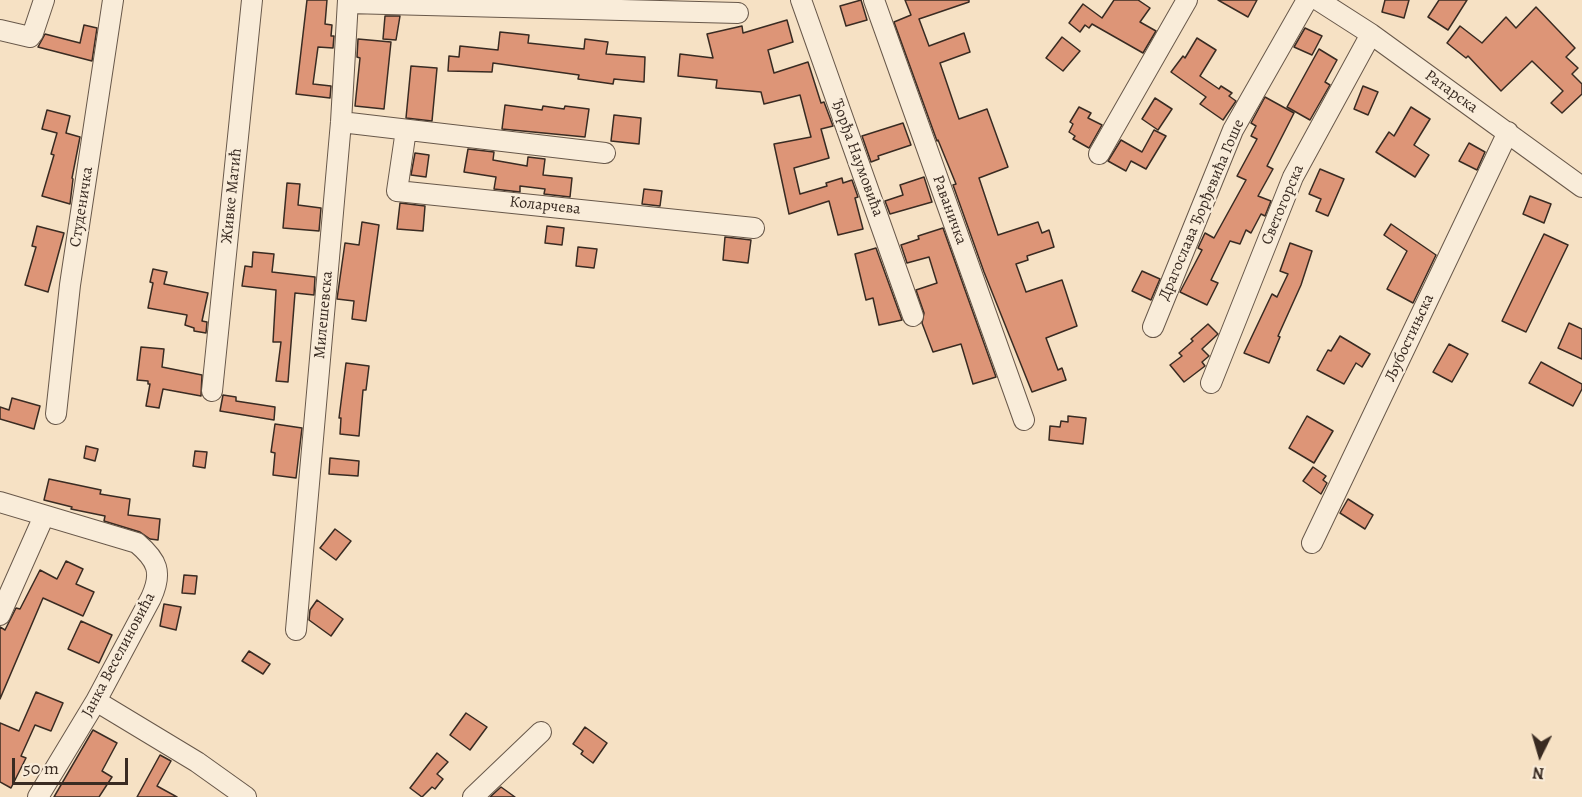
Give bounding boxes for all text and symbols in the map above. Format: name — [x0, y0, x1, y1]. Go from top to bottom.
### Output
street label: Ратарска — [1421, 66, 1481, 118]
street label: Ђорђа Наумовића — [827, 97, 887, 219]
street label: Драгослава Ђорђевића Гоше — [1155, 116, 1249, 304]
street label: Живке Матић — [217, 147, 247, 245]
street label: Светогорска — [1258, 162, 1308, 248]
street label: Студеничка — [66, 165, 98, 249]
street label: Раваничка — [928, 173, 970, 247]
street label: Коларчева — [508, 193, 582, 219]
street label: Милешевска — [311, 270, 337, 360]
street label: Љубостињска — [1381, 291, 1439, 385]
street label: Јанка Веселиновића — [78, 589, 160, 721]
north arrow — [1510, 725, 1570, 785]
scale bar — [15, 746, 130, 784]
text: 50 m — [23, 756, 59, 780]
text: N — [1532, 761, 1545, 784]

